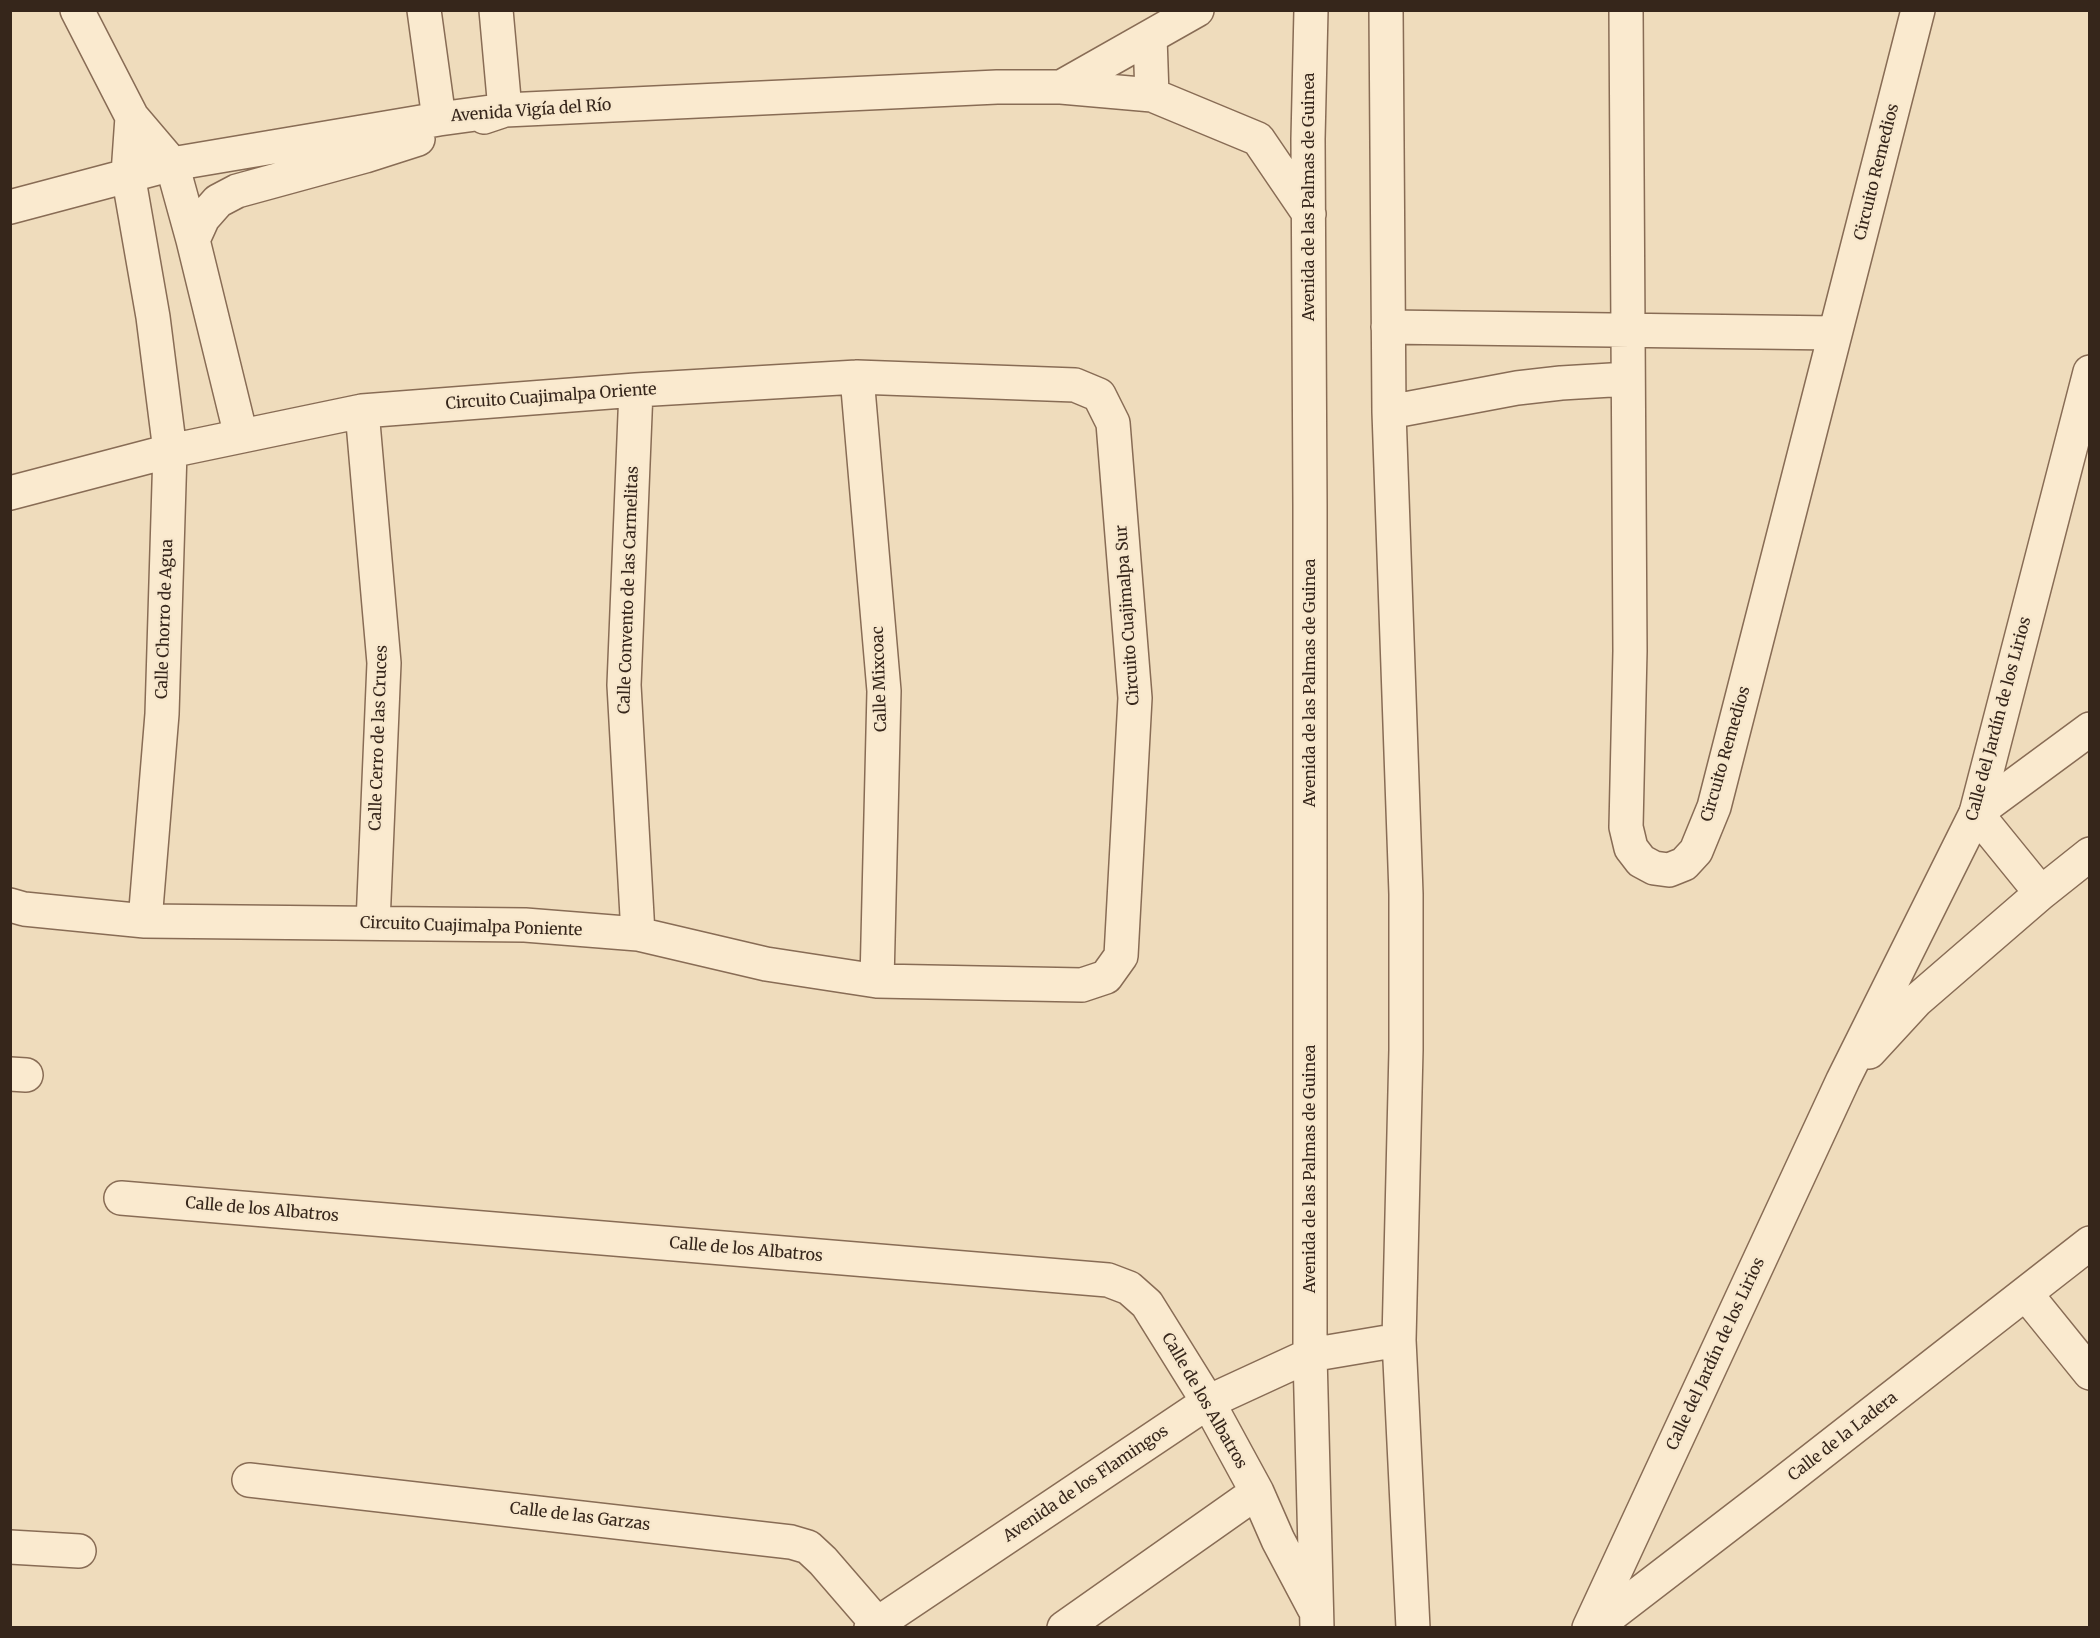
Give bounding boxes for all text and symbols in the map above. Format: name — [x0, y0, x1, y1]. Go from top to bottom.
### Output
street label: Avenida de las Palmas de Guinea — [1299, 73, 1319, 321]
street label: Avenida Vigía del Río — [450, 96, 612, 126]
street label: Circuito Remedios — [1851, 102, 1903, 242]
street label: Circuito Cuajimalpa Oriente — [445, 380, 657, 414]
street label: Calle Convento de las Carmelitas — [615, 466, 643, 714]
street label: Circuito Cuajimalpa Sur — [1112, 524, 1144, 706]
street label: Calle Chorro de Agua — [153, 539, 177, 699]
street label: Avenida de las Palmas de Guinea — [1300, 559, 1320, 807]
street label: Calle del Jardín de los Lirios — [1962, 615, 2036, 823]
street label: Calle Mixcoac — [869, 626, 891, 732]
street label: Calle Cerro de las Cruces — [366, 645, 392, 831]
street label: Circuito Remedios — [1697, 684, 1755, 824]
street label: Circuito Cuajimalpa Poniente — [360, 914, 582, 940]
street label: Avenida de las Palmas de Guinea — [1300, 1045, 1320, 1293]
street label: Calle de los Albatros — [185, 1194, 339, 1226]
street label: Calle de los Albatros — [669, 1234, 823, 1266]
street label: Calle del Jardín de los Lirios — [1663, 1255, 1769, 1453]
street label: Calle de los Albatros — [1157, 1330, 1251, 1472]
street label: Calle de la Ladera — [1785, 1388, 1901, 1486]
street label: Avenida de los Flamingos — [1000, 1422, 1172, 1546]
street label: Calle de las Garzas — [509, 1499, 651, 1535]

